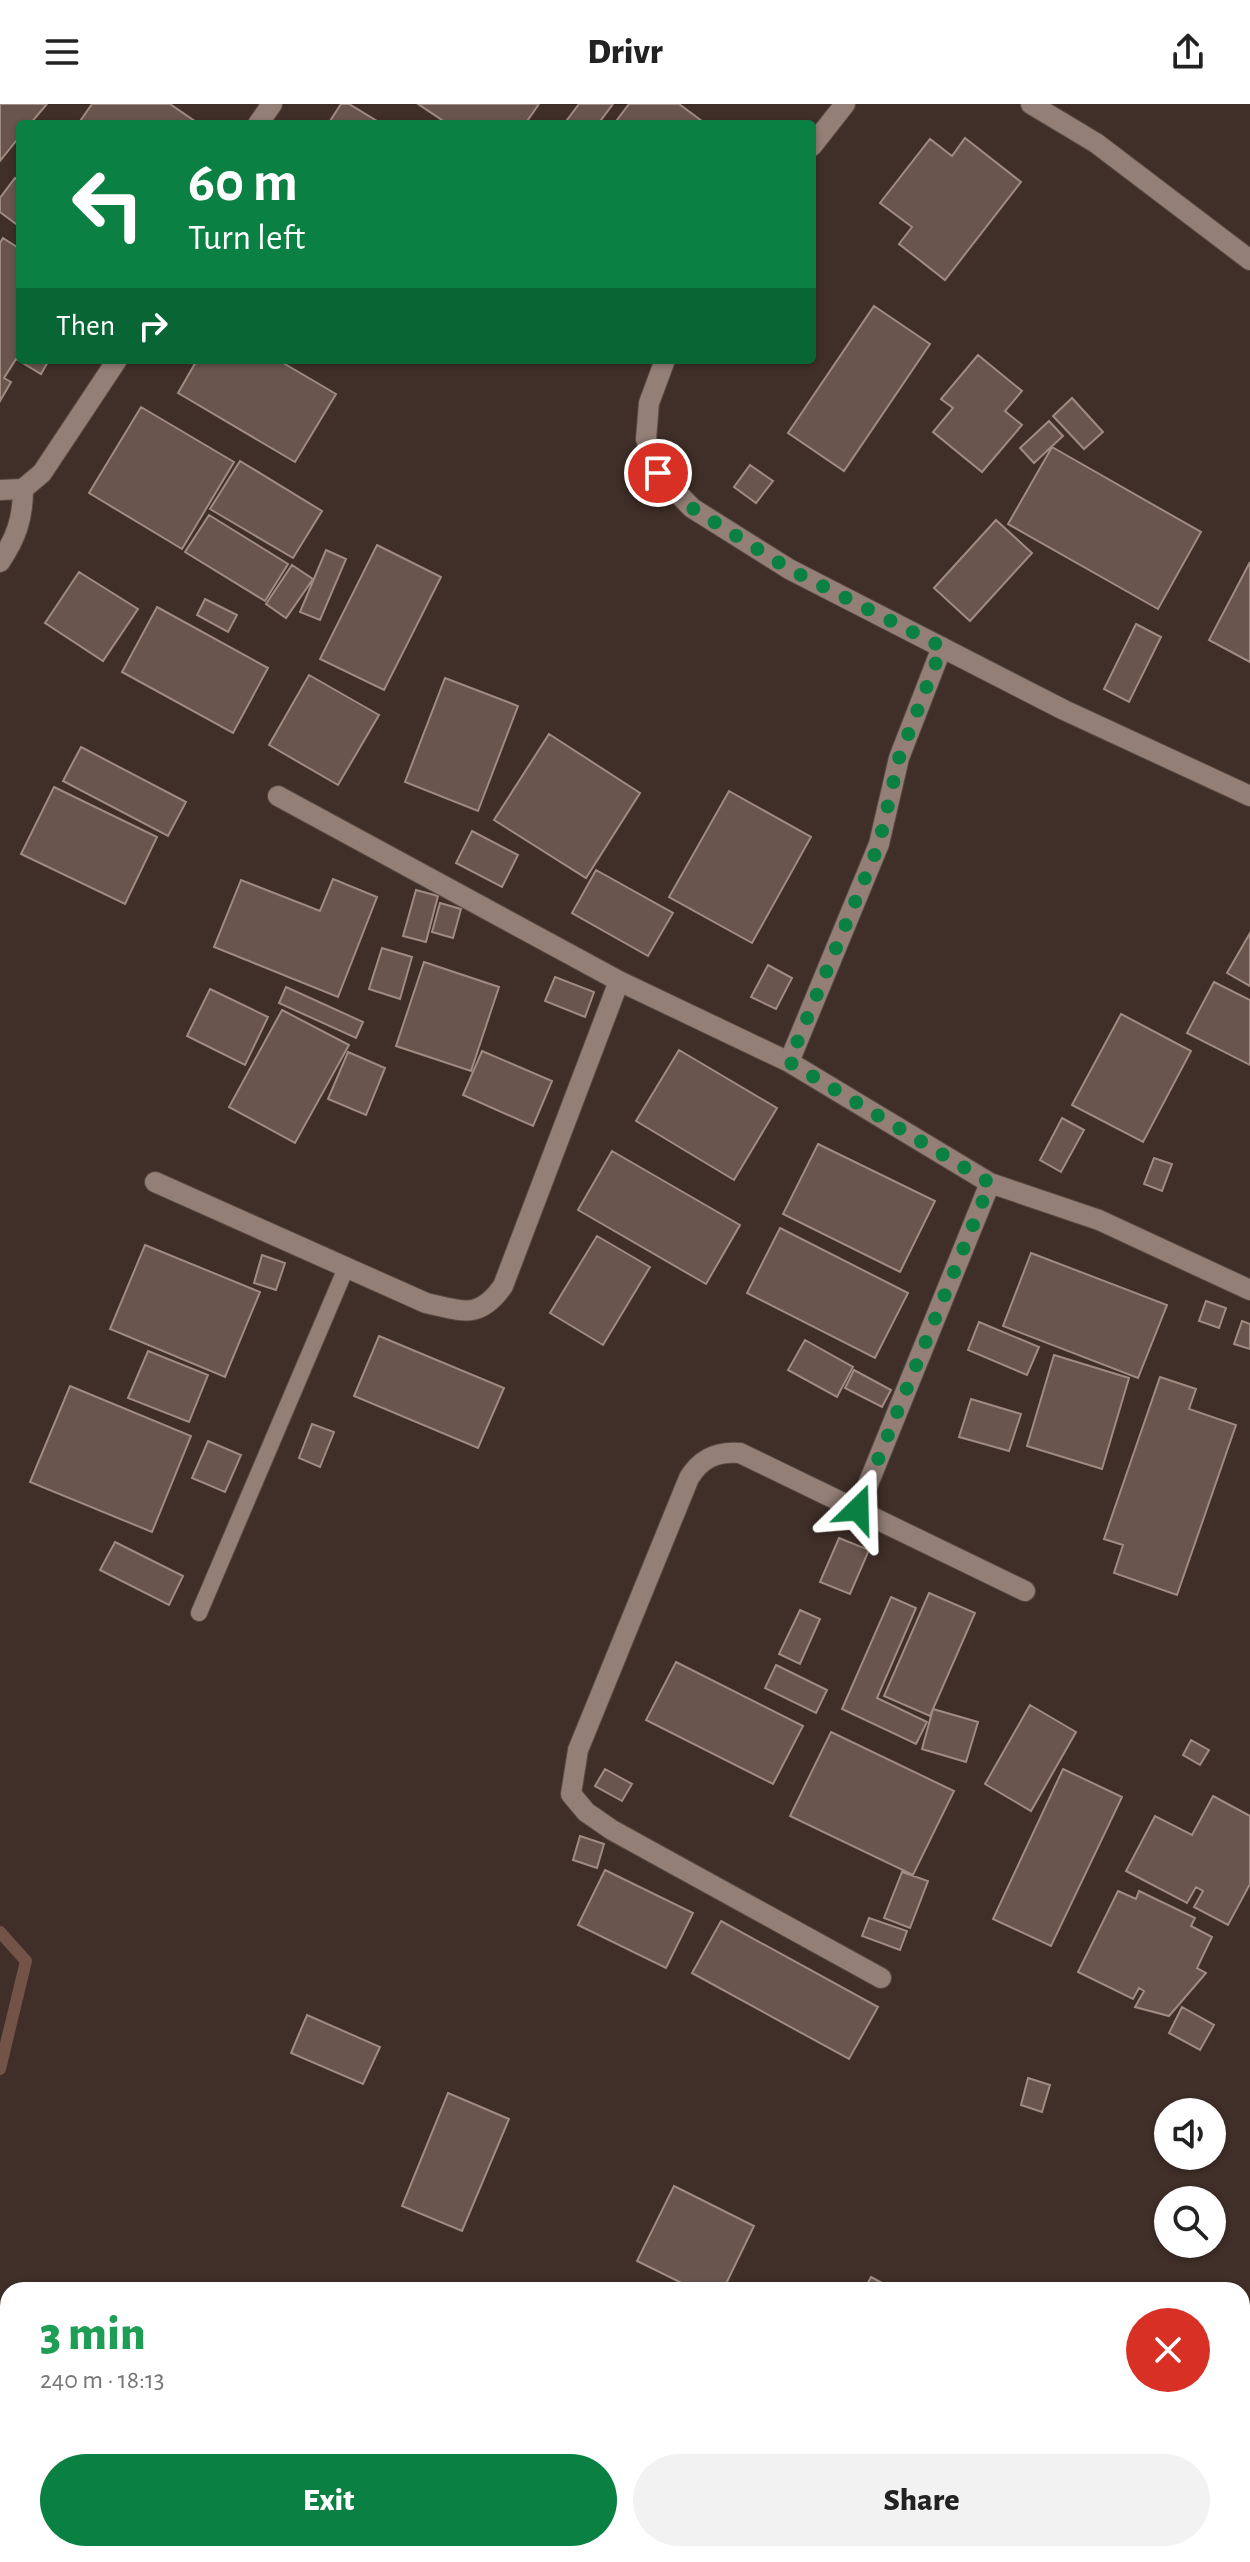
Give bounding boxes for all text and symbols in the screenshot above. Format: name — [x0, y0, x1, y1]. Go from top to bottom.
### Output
icon: menu — [40, 30, 84, 74]
icon: share — [1166, 30, 1210, 74]
text: Drivr — [587, 34, 663, 70]
icon: left — [56, 152, 160, 256]
text: 60 m — [188, 155, 298, 211]
text: Turn left — [188, 220, 305, 256]
icon: right — [131, 304, 175, 348]
text: Then — [56, 311, 115, 341]
pin — [624, 439, 692, 507]
icon: arrive — [636, 451, 680, 495]
position arrow — [816, 1467, 900, 1551]
map controls — [1154, 2098, 1226, 2258]
button: sound — [1154, 2098, 1226, 2170]
button: search — [1154, 2186, 1226, 2258]
button: close — [1126, 2308, 1210, 2392]
text: 3 min — [40, 2311, 146, 2359]
text: 240 m · 18:13 — [40, 2367, 165, 2393]
button: Exit — [40, 2454, 617, 2546]
button: Share — [633, 2454, 1210, 2546]

